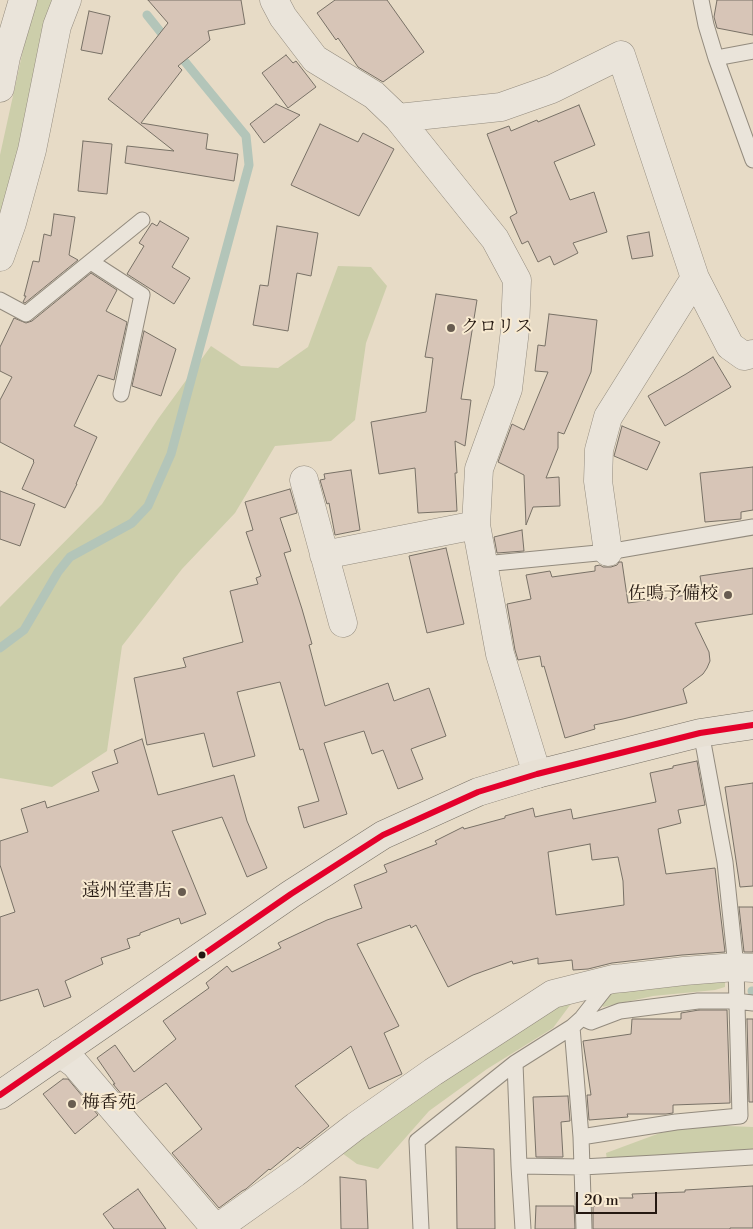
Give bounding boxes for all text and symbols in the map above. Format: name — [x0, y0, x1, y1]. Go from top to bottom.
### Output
place label: クロリス — [461, 317, 533, 339]
marker: クロリス — [445, 322, 457, 334]
place label: 佐鳴予備校 — [628, 584, 718, 606]
marker: 佐鳴予備校 — [722, 589, 734, 601]
place label: 遠州堂書店 — [82, 881, 172, 903]
marker: 遠州堂書店 — [176, 886, 188, 898]
unlabelled marker — [197, 950, 207, 960]
place label: 梅香苑 — [82, 1093, 136, 1115]
marker: 梅香苑 — [66, 1098, 78, 1110]
scale bar — [578, 1182, 659, 1214]
text: 20 m — [584, 1191, 619, 1210]

